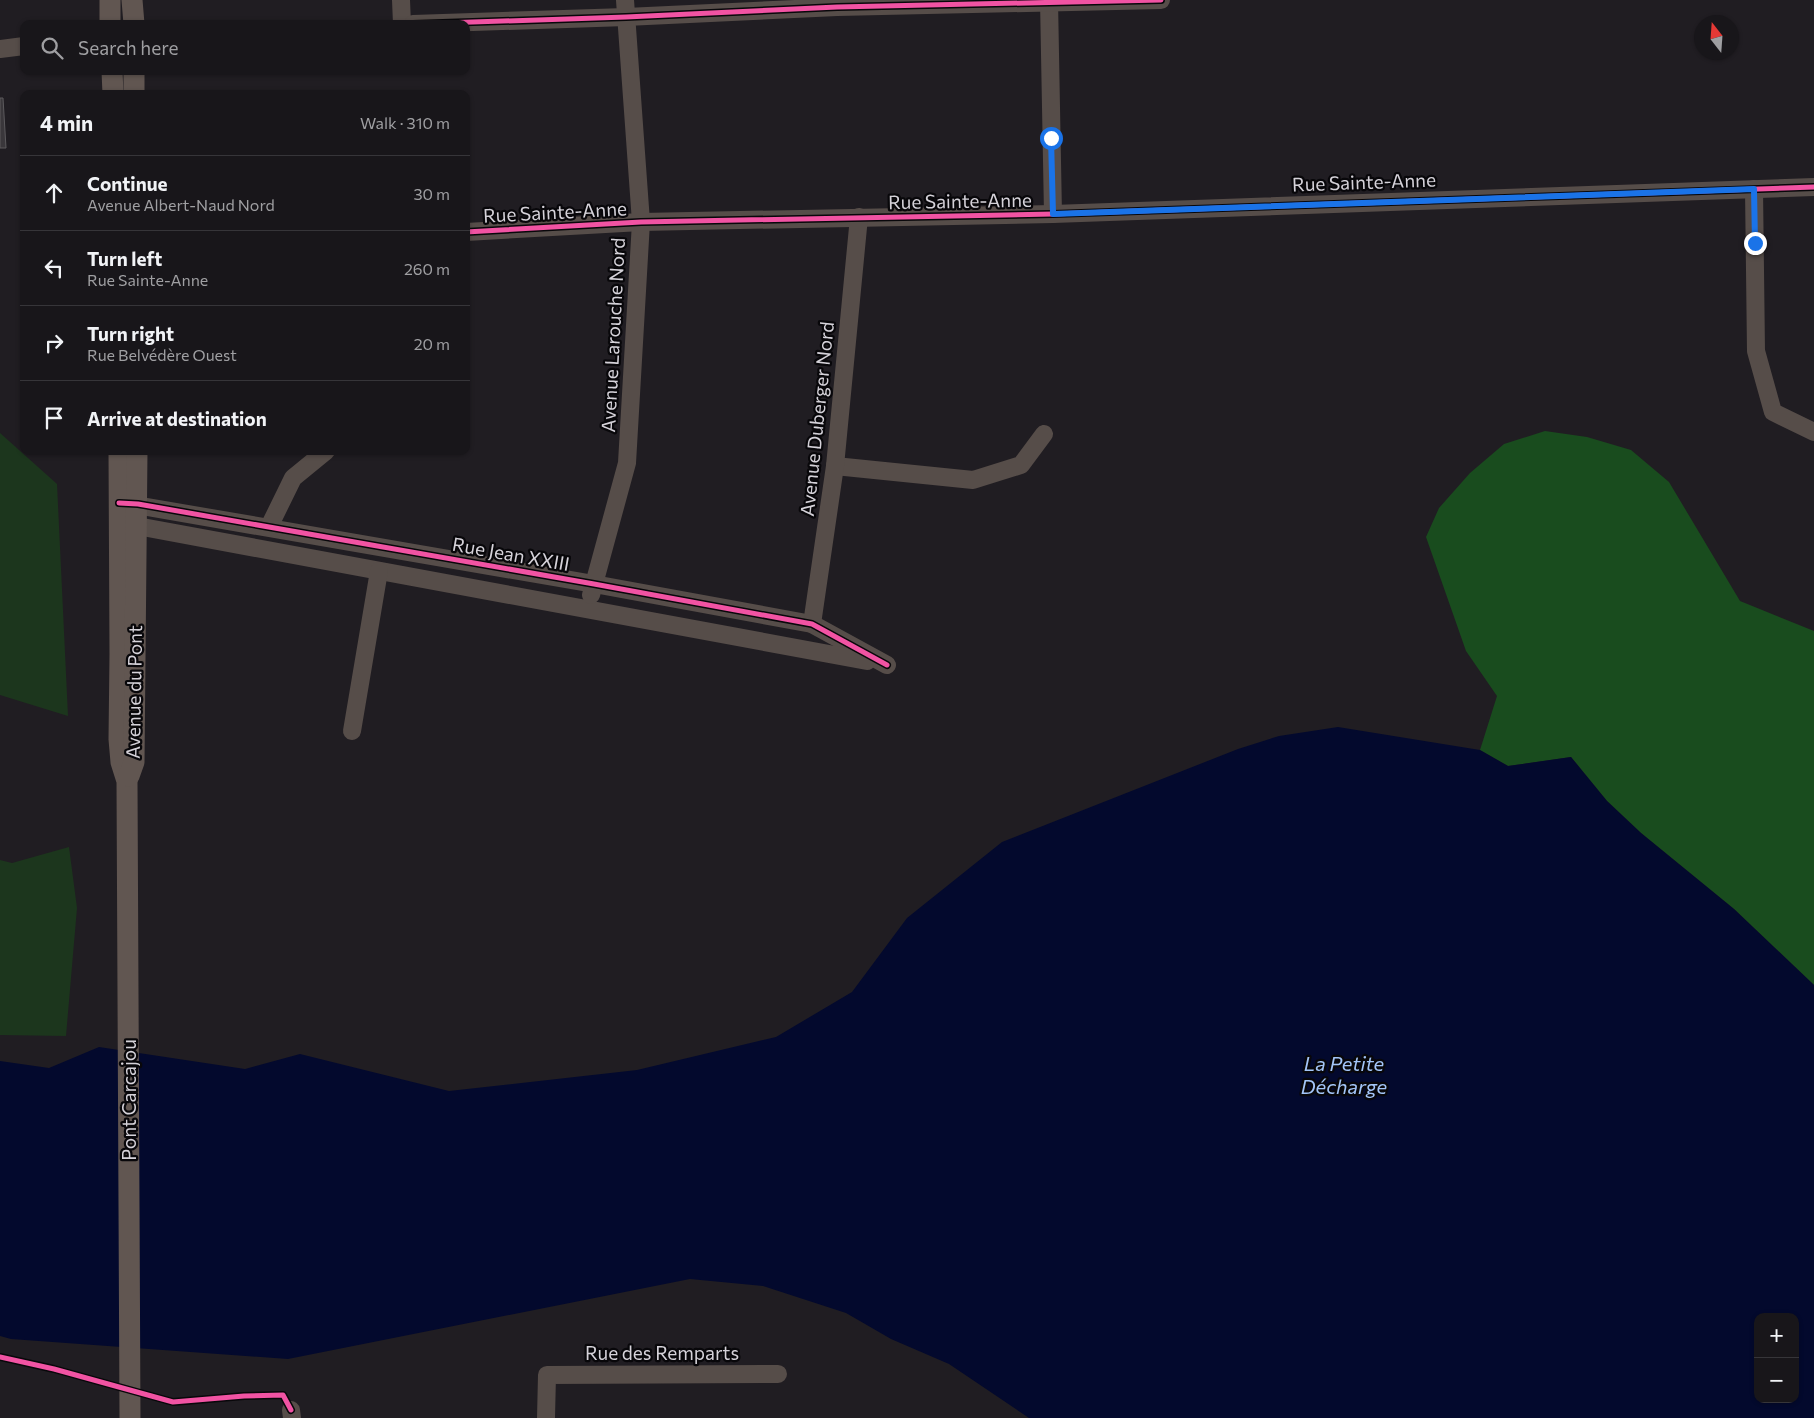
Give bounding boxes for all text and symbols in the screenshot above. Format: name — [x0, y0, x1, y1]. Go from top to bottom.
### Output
north arrow — [1694, 15, 1739, 60]
search box — [20, 20, 470, 75]
icon: search — [38, 34, 66, 62]
text: Search here — [78, 36, 178, 59]
text: 4 min — [40, 110, 93, 135]
text: Walk · 310 m — [360, 113, 450, 132]
route start — [1040, 127, 1063, 150]
street label: Rue Sainte-Anne — [1292, 167, 1436, 196]
text: Continue — [87, 172, 167, 195]
icon: ahead — [40, 179, 68, 207]
text: 30 m — [413, 184, 450, 203]
street label: Rue Sainte-Anne — [888, 188, 1032, 213]
text: Avenue Albert-Naud Nord — [87, 195, 275, 214]
street label: Rue Sainte-Anne — [482, 196, 627, 227]
route end — [1744, 232, 1767, 255]
street label: Avenue Larouche Nord — [596, 237, 629, 433]
text: Turn left — [87, 247, 162, 270]
icon: left — [40, 254, 68, 282]
text: 260 m — [404, 259, 450, 278]
text: Rue Sainte-Anne — [87, 270, 208, 289]
street label: Avenue Duberger Nord — [795, 320, 838, 517]
text: Turn right — [87, 322, 174, 345]
icon: right — [40, 329, 68, 357]
text: 20 m — [414, 334, 450, 353]
text: Rue Belvédère Ouest — [87, 345, 237, 364]
icon: arrive — [40, 404, 68, 432]
text: Arrive at destination — [87, 407, 267, 430]
street label: Rue Jean XXIII — [451, 532, 572, 575]
street label: Avenue du Pont — [121, 625, 146, 759]
street label: Pont Carcajou — [117, 1039, 140, 1161]
water label: La Petite Décharge — [1301, 1051, 1388, 1098]
map controls — [1754, 1313, 1799, 1403]
button: + — [1754, 1313, 1799, 1358]
street label: Rue des Remparts — [585, 1341, 739, 1364]
button: − — [1754, 1358, 1799, 1403]

